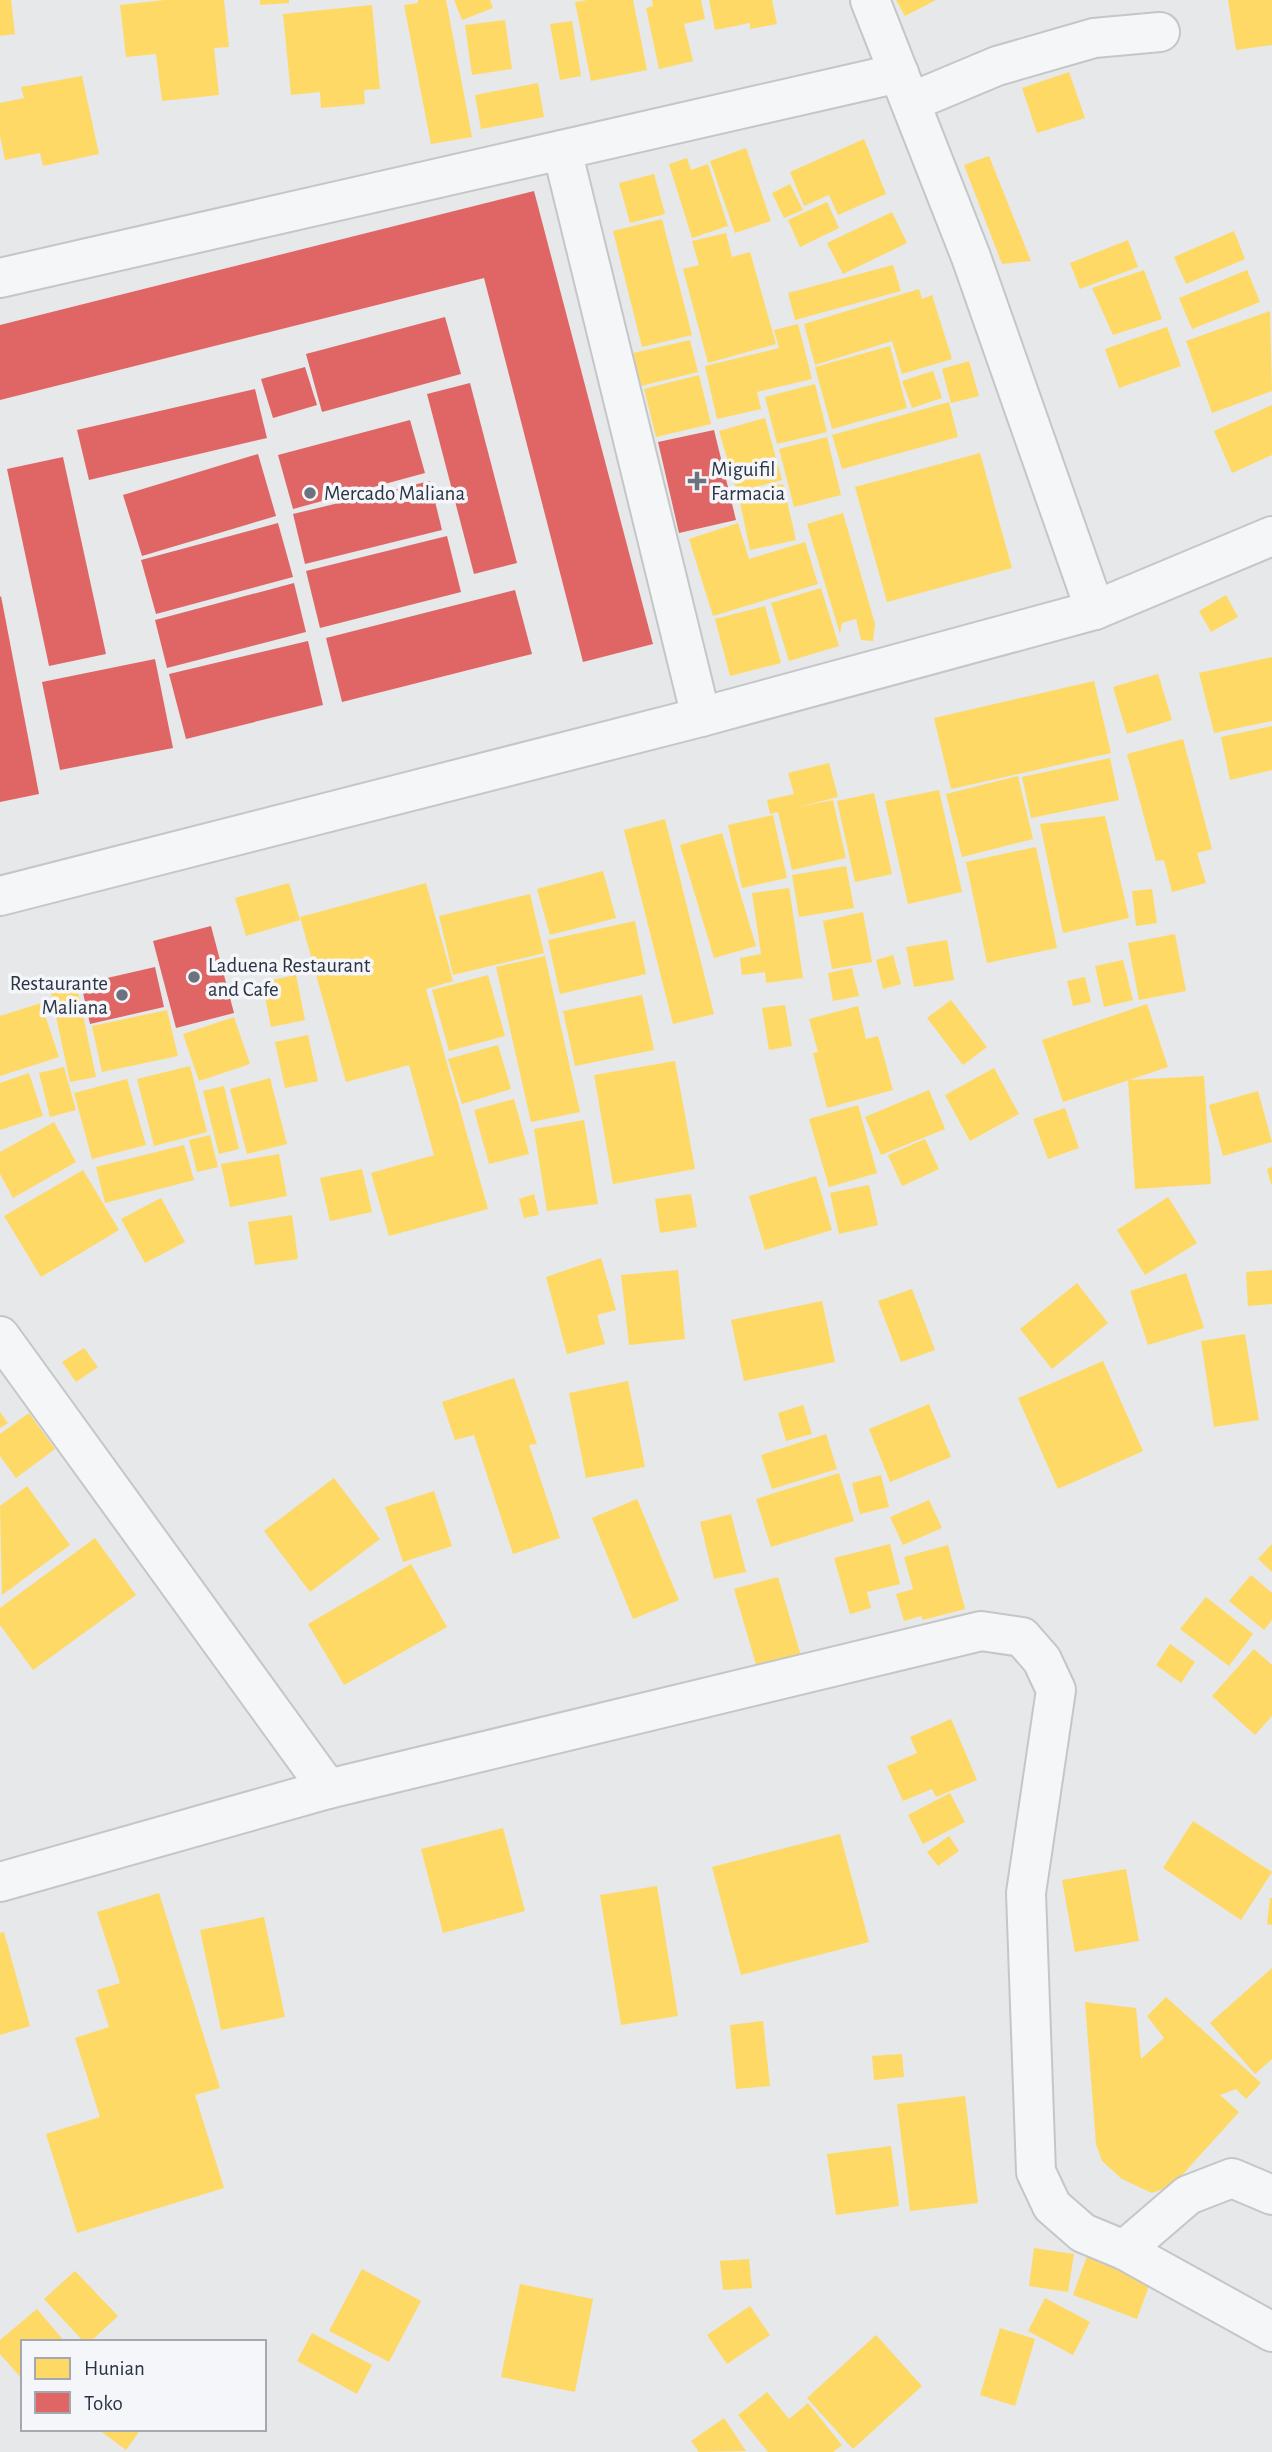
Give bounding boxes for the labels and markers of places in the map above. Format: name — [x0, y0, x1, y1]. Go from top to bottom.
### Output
place label: Miguifil Farmacia — [711, 459, 785, 504]
marker: Miguifil Farmacia — [689, 473, 705, 489]
place label: Mercado Maliana — [324, 483, 465, 504]
marker: Mercado Maliana — [302, 485, 318, 501]
place label: Laduena Restaurant and Cafe — [208, 955, 371, 1000]
marker: Laduena Restaurant and Cafe — [186, 969, 202, 985]
place label: Restaurante Maliana — [10, 973, 108, 1018]
marker: Restaurante Maliana — [114, 987, 130, 1003]

